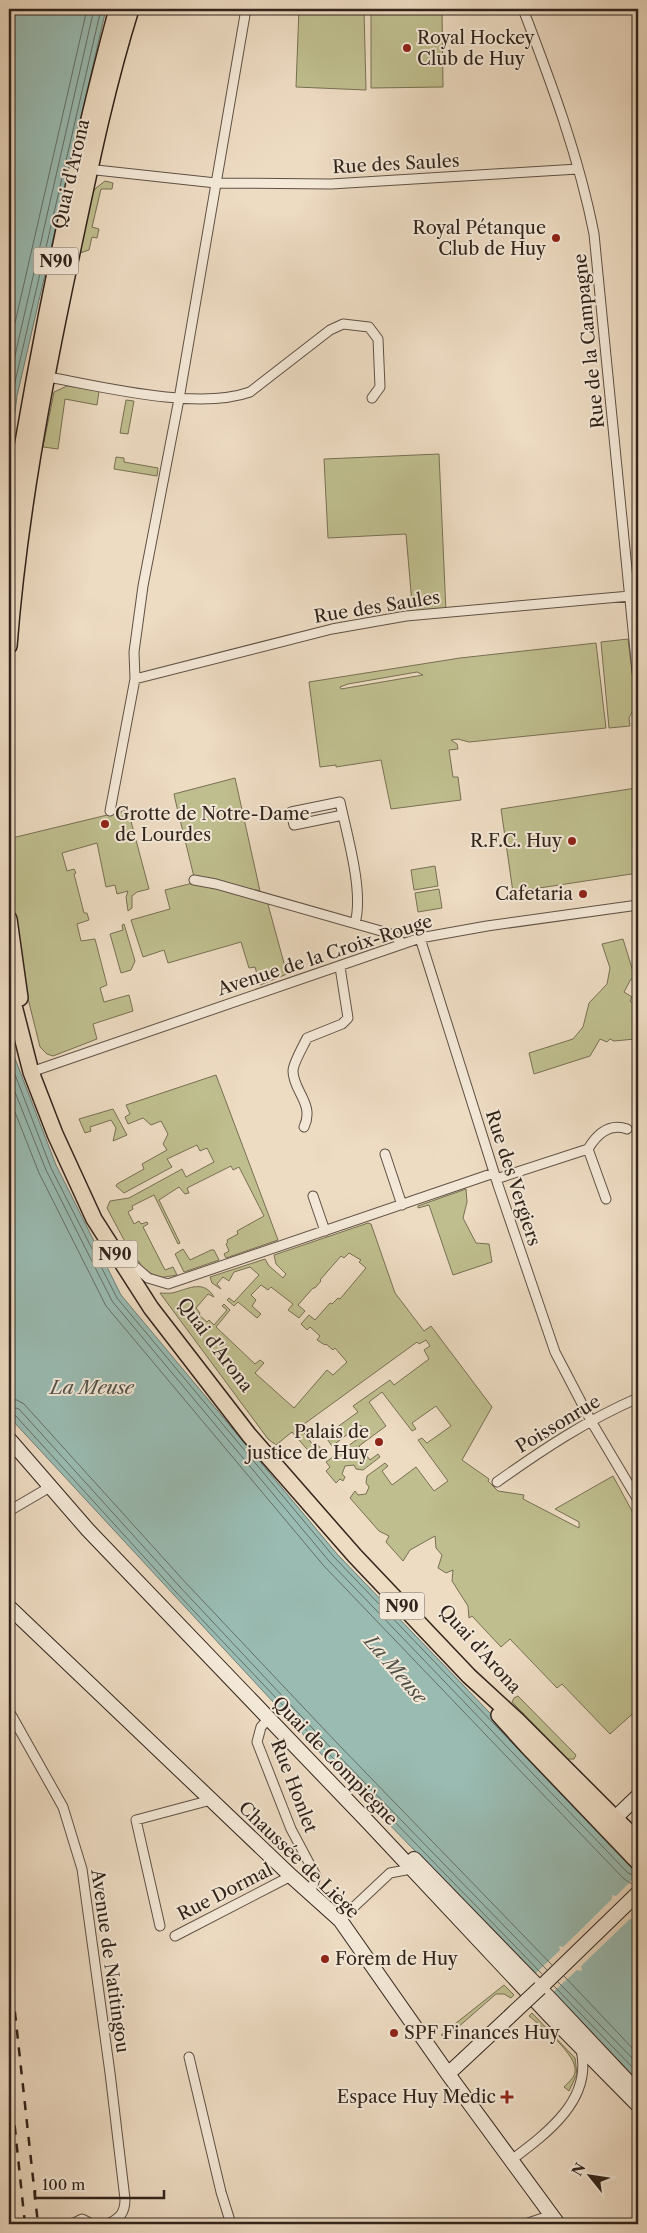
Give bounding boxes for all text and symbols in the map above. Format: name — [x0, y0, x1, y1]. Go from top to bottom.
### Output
place label: Royal Hockey Club de Huy — [417, 27, 536, 70]
marker: Royal Hockey Club de Huy — [401, 42, 413, 54]
street label: Quai d'Arona — [48, 116, 94, 231]
street label: Rue des Saules — [332, 150, 460, 178]
place label: Royal Pétanque Club de Huy — [413, 217, 547, 260]
marker: Royal Pétanque Club de Huy — [550, 232, 562, 244]
road number: N90 — [34, 248, 78, 274]
street label: Rue de la Campagne — [569, 252, 609, 430]
street label: Rue des Saules — [312, 586, 442, 628]
place label: Grotte de Notre-Dame de Lourdes — [115, 803, 310, 846]
marker: Grotte de Notre-Dame de Lourdes — [99, 818, 111, 830]
place label: R.F.C. Huy — [470, 830, 563, 852]
marker: R.F.C. Huy — [566, 835, 578, 847]
place label: Cafetaria — [495, 883, 574, 905]
marker: Cafetaria — [577, 888, 589, 900]
street label: Avenue de la Croix-Rouge — [214, 910, 435, 1000]
street label: Rue des Vergiers — [481, 1107, 545, 1249]
road number: N90 — [92, 1240, 138, 1268]
street label: Quai d'Arona — [172, 1294, 258, 1397]
water label: La Meuse — [48, 1376, 135, 1399]
street label: Poissonrue — [512, 1390, 604, 1458]
place label: Palais de justice de Huy — [244, 1421, 370, 1464]
marker: Palais de justice de Huy — [373, 1436, 385, 1448]
road number: N90 — [380, 1592, 424, 1620]
street label: Quai d'Arona — [434, 1600, 526, 1698]
water label: La Meuse — [358, 1629, 432, 1709]
street label: Quai de Compiègne — [268, 1692, 402, 1830]
street label: Rue Honlet — [266, 1736, 322, 1836]
street label: Chaussée de Liège — [234, 1797, 364, 1923]
street label: Rue Dormal — [174, 1859, 276, 1925]
street label: Avenue de Natitingou — [86, 1867, 134, 2054]
place label: Forem de Huy — [335, 1948, 459, 1970]
marker: Forem de Huy — [319, 1953, 331, 1965]
place label: SPF Finances Huy — [404, 2022, 561, 2044]
marker: SPF Finances Huy — [388, 2027, 400, 2039]
place label: Espace Huy Medic — [337, 2086, 496, 2108]
marker: Espace Huy Medic — [500, 2090, 514, 2104]
north arrow — [564, 2150, 614, 2200]
text: N — [568, 2160, 590, 2179]
scale bar — [35, 2168, 164, 2200]
text: 100 m — [42, 2175, 85, 2194]

